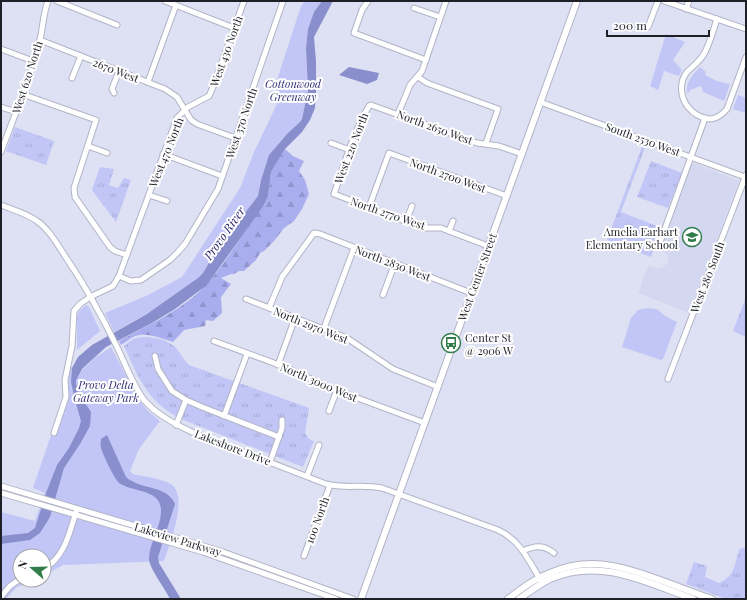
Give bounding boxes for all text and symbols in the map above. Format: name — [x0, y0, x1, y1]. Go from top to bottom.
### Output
scale bar — [607, 12, 709, 38]
street label: West 430 North — [206, 13, 246, 89]
text: 200 m — [613, 17, 647, 33]
street label: West 620 North — [8, 38, 46, 116]
street label: 2670 West — [91, 54, 141, 86]
park label: Cottonwood Greenway — [265, 76, 322, 104]
street label: West 370 North — [222, 85, 260, 161]
street label: North 2650 West — [395, 106, 475, 148]
street label: West 220 North — [330, 110, 372, 187]
street label: West 470 North — [145, 114, 187, 190]
street label: South 2530 West — [603, 118, 683, 160]
street label: North 2700 West — [408, 154, 488, 196]
street label: North 2770 West — [349, 193, 428, 233]
water label: Provo River — [199, 203, 249, 264]
place label: Amelia Earhart Elementary School — [586, 224, 678, 252]
school or university icon: Amelia Earhart Elementary School — [681, 226, 703, 248]
street label: West Center Street — [454, 231, 500, 324]
street label: West 280 South — [686, 239, 728, 316]
street label: North 2830 West — [353, 242, 433, 284]
street label: North 2970 West — [271, 303, 351, 347]
place label: Center St @ 2906 W — [465, 330, 513, 358]
bus stop icon: Center St @ 2906 W — [440, 332, 462, 354]
street label: North 3000 West — [278, 359, 360, 405]
park label: Provo Delta Gateway Park — [73, 377, 139, 405]
street label: Lakeshore Drive — [193, 426, 274, 469]
street label: 100 North — [302, 494, 333, 546]
street label: Lakeview Parkway — [133, 519, 224, 559]
north arrow — [12, 548, 52, 588]
text: N — [14, 558, 31, 571]

